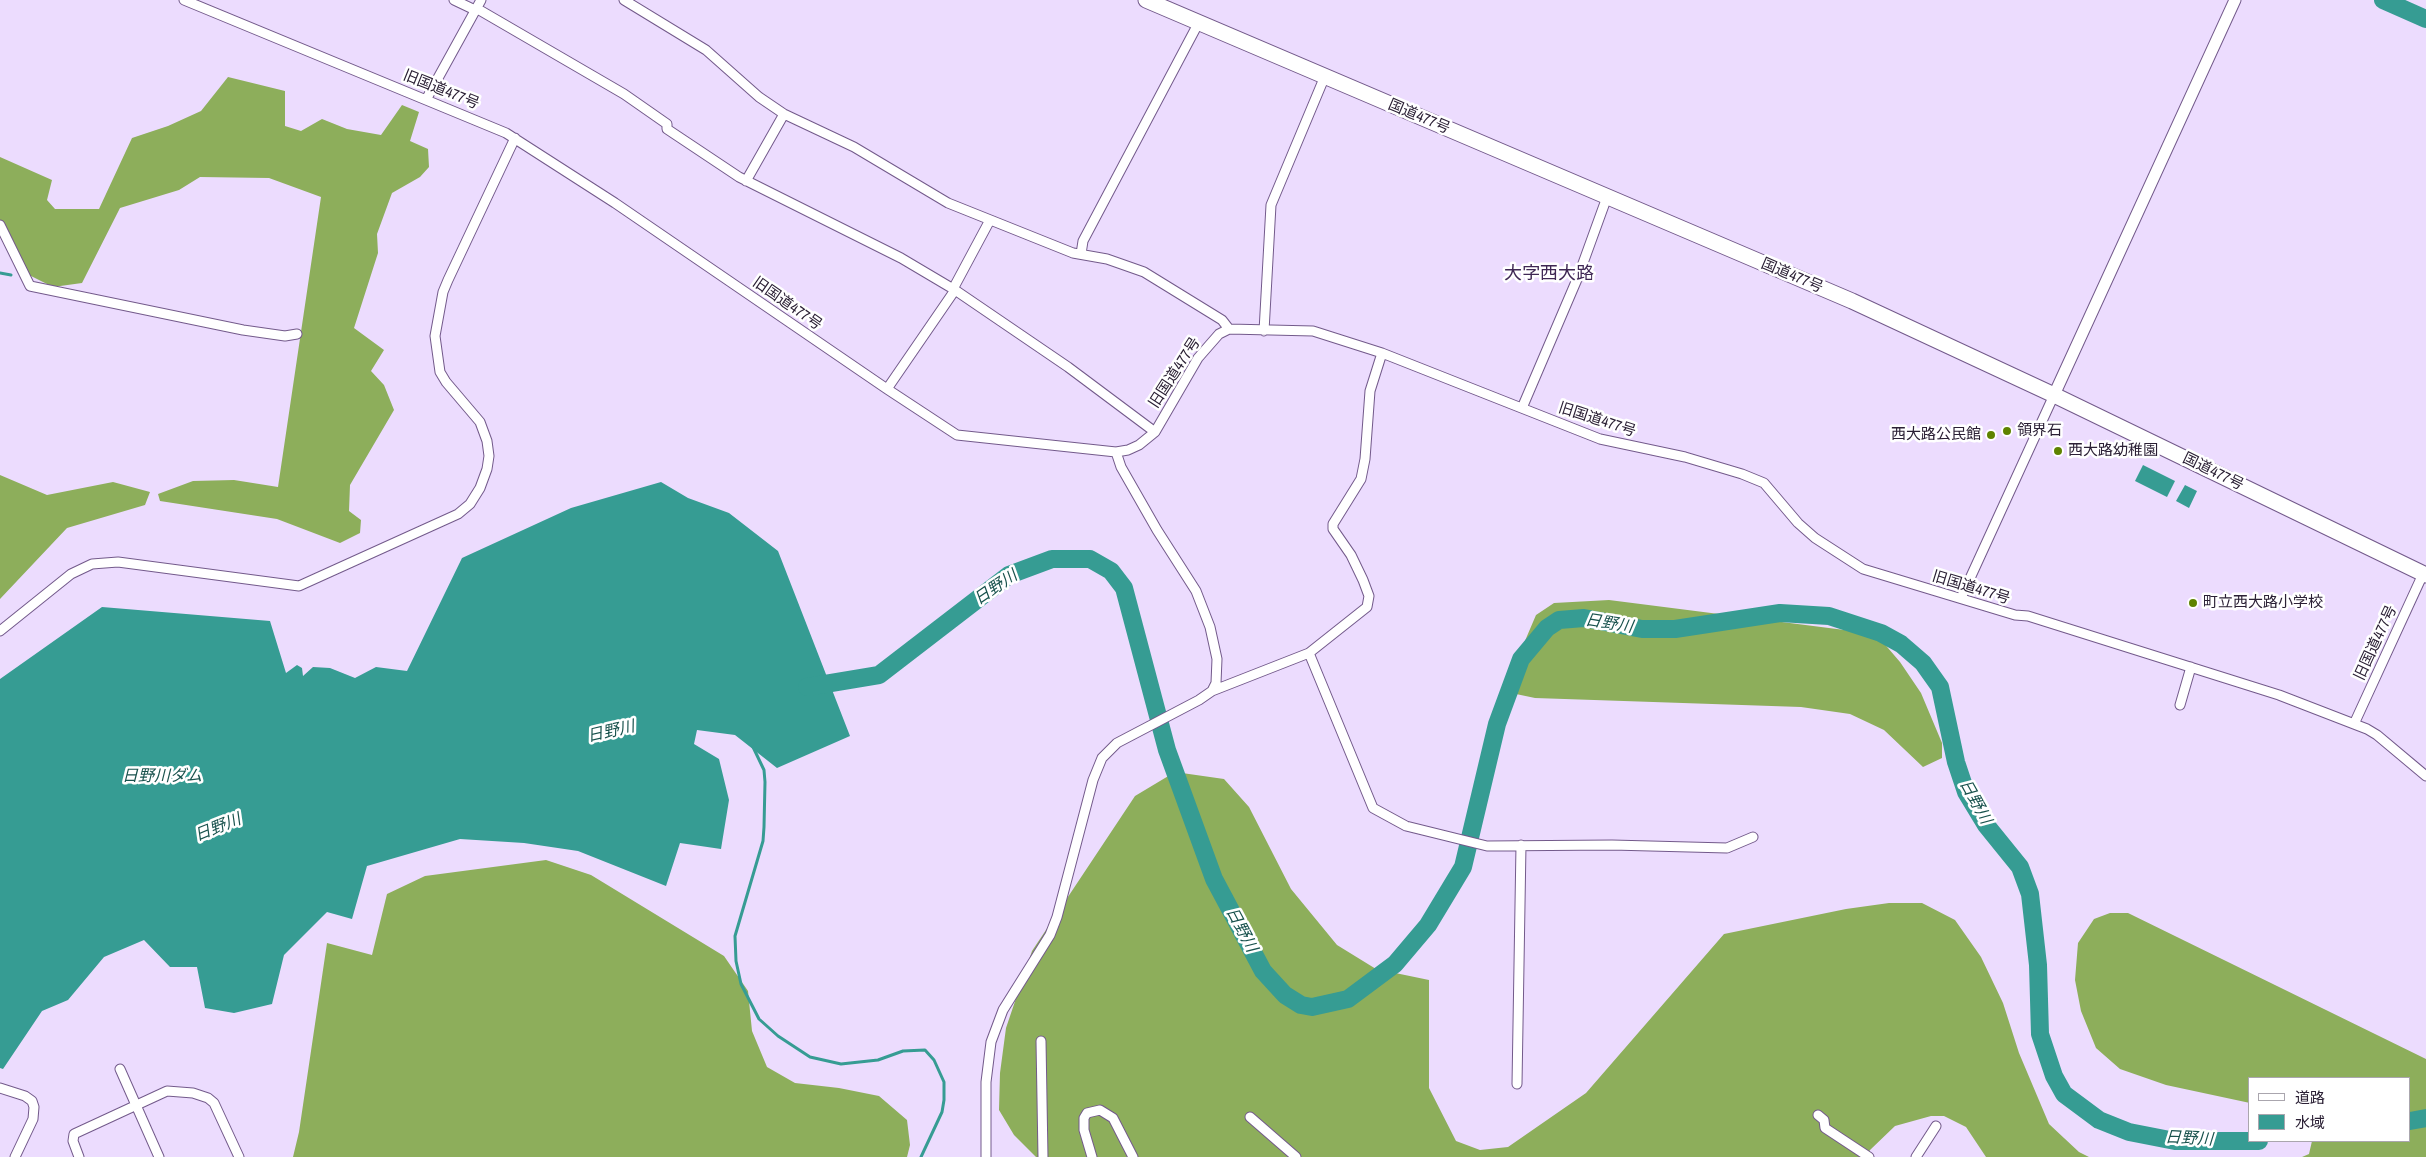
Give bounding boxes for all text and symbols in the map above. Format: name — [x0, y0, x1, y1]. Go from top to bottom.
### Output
street label: 旧国道477号 — [400, 67, 482, 113]
street label: 国道477号 — [1385, 96, 1453, 138]
street label: 国道477号 — [1758, 255, 1826, 297]
district label: 大字西大路 — [1504, 263, 1594, 285]
street label: 旧国道477号 — [749, 274, 825, 334]
street label: 旧国道477号 — [1146, 334, 1204, 412]
street label: 旧国道477号 — [1556, 399, 1638, 441]
place label: 領界石 — [2017, 422, 2062, 440]
marker: 領界石 — [2001, 425, 2013, 437]
place label: 西大路公民館 — [1891, 426, 1981, 444]
marker: 西大路公民館 — [1985, 429, 1997, 441]
place label: 西大路幼稚園 — [2068, 442, 2158, 460]
marker: 西大路幼稚園 — [2052, 445, 2064, 457]
street label: 国道477号 — [2180, 450, 2246, 494]
water label: 日野川 — [971, 567, 1021, 609]
street label: 旧国道477号 — [1930, 568, 2012, 608]
place label: 町立西大路小学校 — [2203, 594, 2323, 612]
marker: 町立西大路小学校 — [2187, 597, 2199, 609]
street label: 旧国道477号 — [2351, 603, 2401, 683]
water label: 日野川 — [1584, 611, 1634, 637]
water label: 日野川 — [585, 717, 637, 747]
water label: 日野川ダム — [122, 767, 202, 787]
water label: 日野川 — [1955, 776, 1995, 828]
water label: 日野川 — [192, 810, 244, 846]
water label: 日野川 — [1221, 904, 1261, 956]
legend — [2248, 1077, 2411, 1142]
text: 道路 — [2295, 1087, 2325, 1108]
text: 水域 — [2295, 1112, 2325, 1133]
water label: 日野川 — [2165, 1128, 2213, 1150]

